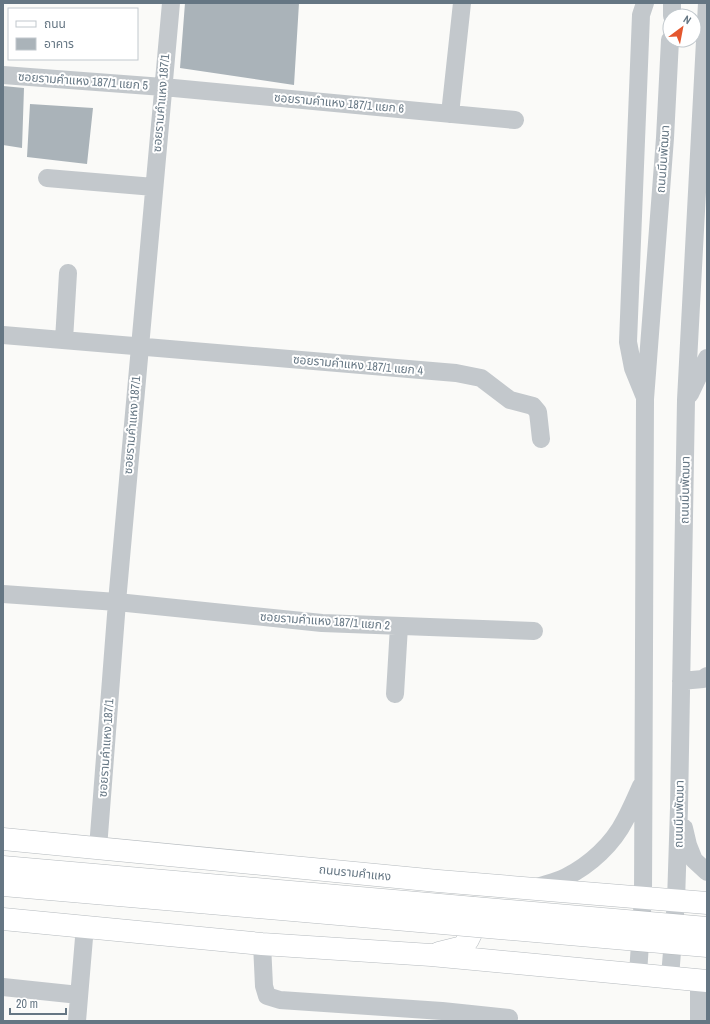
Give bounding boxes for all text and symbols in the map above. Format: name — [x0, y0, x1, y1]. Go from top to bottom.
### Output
legend — [8, 8, 138, 60]
north arrow — [662, 8, 702, 48]
text: N — [681, 12, 694, 27]
text: ถนน — [44, 16, 66, 32]
text: อาคาร — [44, 36, 74, 52]
street label: ซอยรามคำแหง 187/1 — [149, 53, 173, 153]
street label: ซอยรามคำแหง 187/1 แยก 5 — [17, 68, 149, 94]
street label: ซอยรามคำแหง 187/1 แยก 6 — [273, 89, 405, 117]
street label: ถนนมีนพัฒนา — [653, 124, 673, 194]
street label: ซอยรามคำแหง 187/1 แยก 4 — [292, 351, 424, 379]
street label: ซอยรามคำแหง 187/1 — [120, 375, 144, 475]
street label: ถนนมีนพัฒนา — [676, 456, 694, 524]
street label: ซอยรามคำแหง 187/1 แยก 2 — [259, 608, 391, 634]
street label: ซอยรามคำแหง 187/1 — [95, 698, 117, 798]
street label: ถนนมีนพัฒนา — [670, 780, 688, 848]
street label: ถนนรามคำแหง — [318, 861, 392, 885]
scale bar — [10, 990, 66, 1016]
text: 20 m — [16, 996, 38, 1012]

